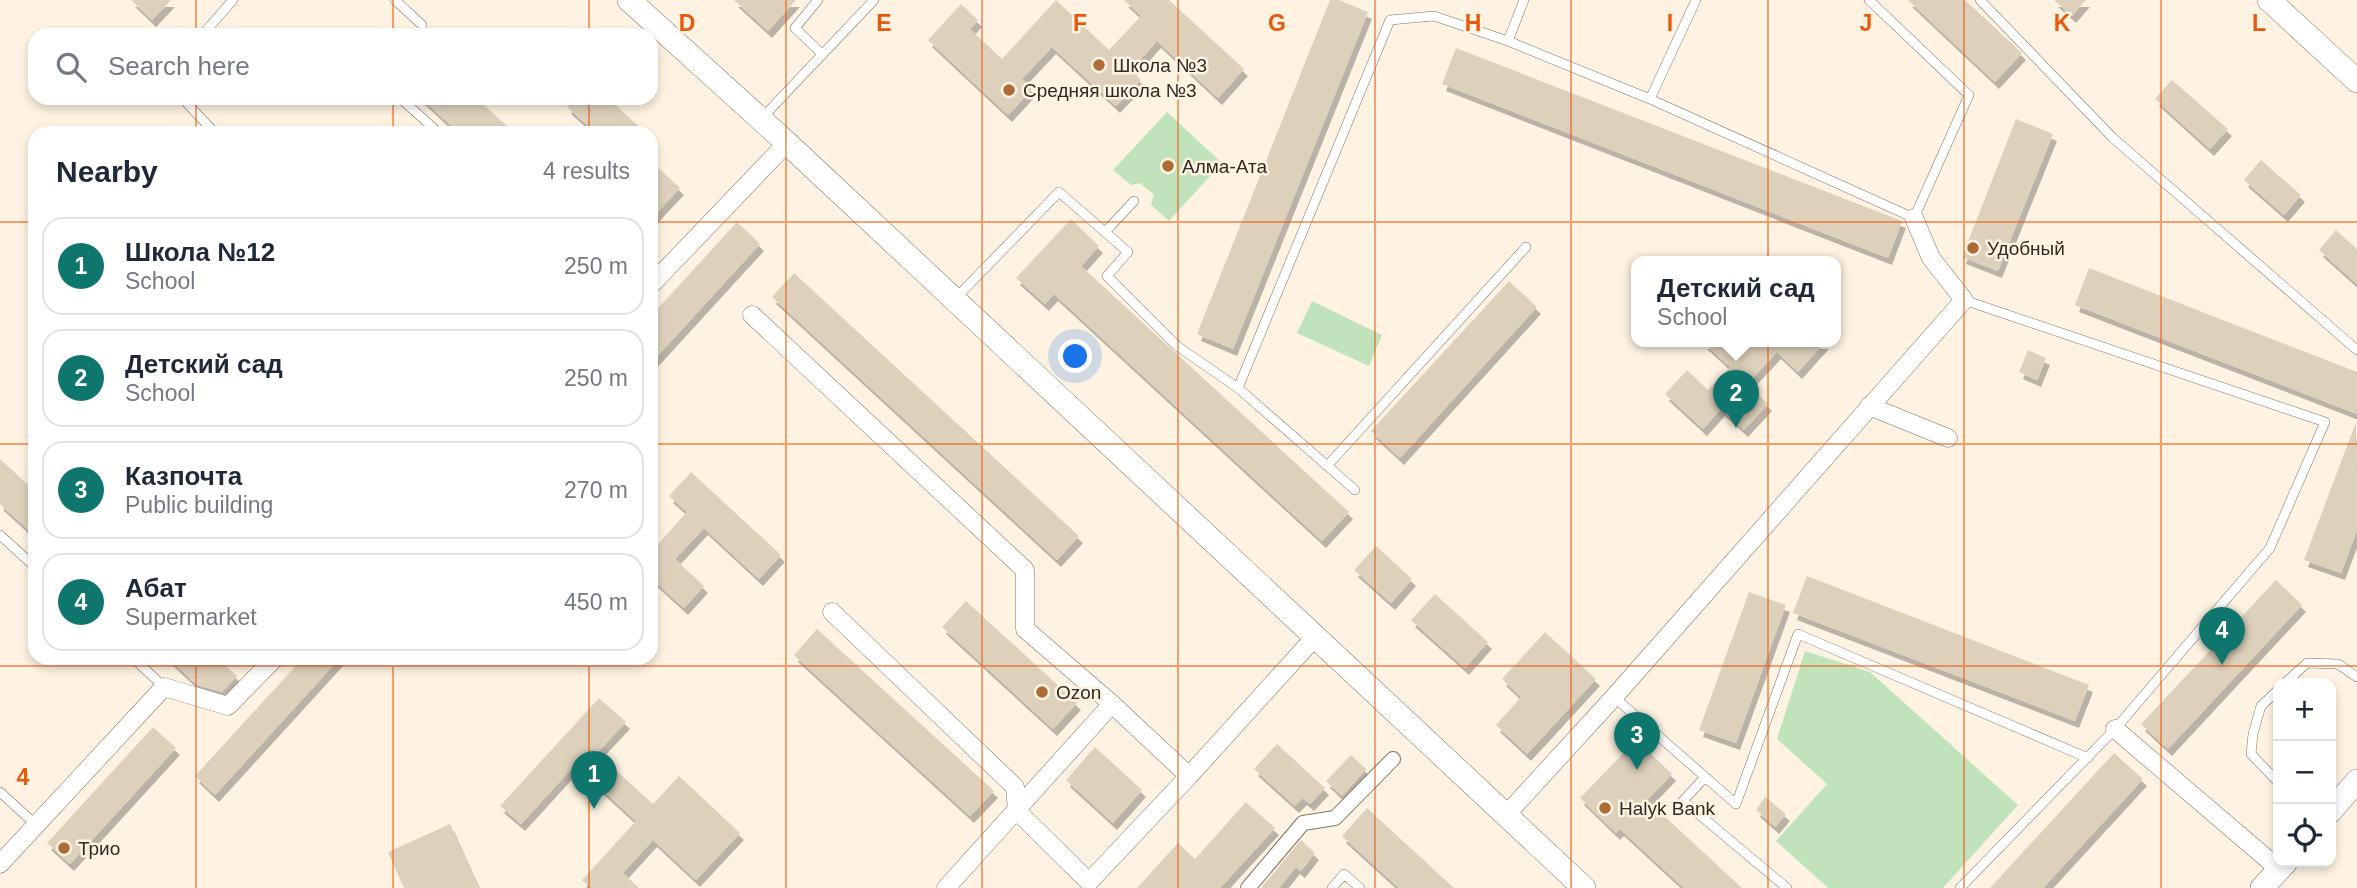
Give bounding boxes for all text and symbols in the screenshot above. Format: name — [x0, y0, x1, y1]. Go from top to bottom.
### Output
text: D — [679, 10, 695, 36]
text: E — [876, 10, 892, 36]
text: F — [1073, 10, 1087, 36]
text: G — [1268, 10, 1286, 36]
text: H — [1465, 10, 1481, 36]
text: I — [1667, 10, 1673, 36]
text: J — [1860, 10, 1872, 36]
text: K — [2054, 10, 2071, 36]
text: L — [2252, 10, 2266, 36]
search box — [28, 28, 658, 105]
icon: search — [52, 48, 90, 86]
text: Search here — [108, 51, 250, 81]
place label: Школа №3 — [1113, 55, 1207, 76]
marker: Школа №3 — [1091, 57, 1107, 73]
place label: Средняя школа №3 — [1023, 80, 1197, 101]
marker: Средняя школа №3 — [1001, 82, 1017, 98]
text: Nearby — [56, 155, 158, 188]
place label: Алма-Ата — [1182, 156, 1267, 177]
text: 4 results — [543, 158, 630, 184]
marker: Алма-Ата — [1160, 158, 1176, 174]
text: Школа №12 — [125, 237, 275, 267]
place label: Удобный — [1987, 238, 2065, 259]
marker: Удобный — [1965, 240, 1981, 256]
text: 1 — [75, 253, 87, 279]
text: 250 m — [564, 253, 628, 279]
popup — [1631, 256, 1841, 347]
text: School — [125, 268, 195, 294]
text: Детский сад — [1657, 273, 1815, 303]
text: School — [1657, 304, 1727, 330]
your location — [1058, 339, 1092, 373]
text: Детский сад — [125, 349, 283, 379]
text: 2 — [75, 365, 87, 391]
text: 250 m — [564, 365, 628, 391]
pin: 2 — [1713, 370, 1759, 428]
text: School — [125, 380, 195, 406]
text: Казпочта — [125, 461, 242, 491]
text: 3 — [75, 477, 87, 503]
text: 270 m — [564, 477, 628, 503]
text: Public building — [125, 492, 273, 518]
text: Абат — [125, 573, 187, 603]
text: 4 — [75, 589, 87, 615]
text: 450 m — [564, 589, 628, 615]
text: Supermarket — [125, 604, 257, 630]
pin: 4 — [2199, 607, 2245, 665]
map controls — [2273, 678, 2336, 867]
button: + — [2273, 678, 2336, 741]
place label: Ozon — [1056, 682, 1101, 703]
marker: Ozon — [1034, 684, 1050, 700]
pin: 3 — [1614, 712, 1660, 770]
button: − — [2273, 741, 2336, 804]
pin: 1 — [571, 751, 617, 809]
text: 4 — [17, 764, 30, 790]
place label: Halyk Bank — [1619, 798, 1716, 819]
marker: Halyk Bank — [1597, 800, 1613, 816]
button: locate — [2273, 804, 2336, 867]
place label: Трио — [78, 838, 120, 859]
marker: Трио — [56, 840, 72, 856]

